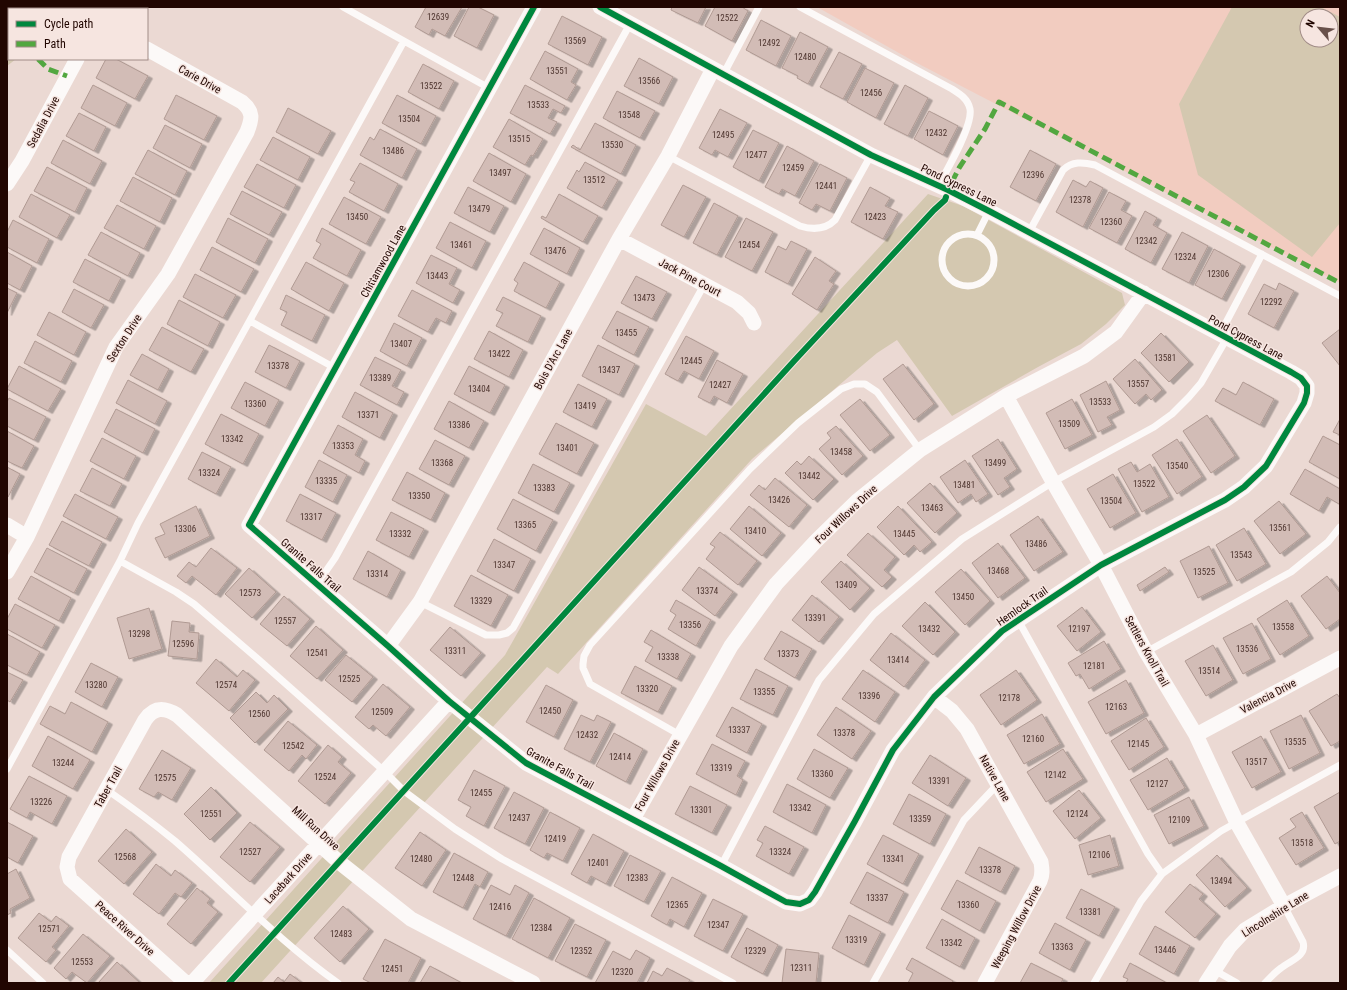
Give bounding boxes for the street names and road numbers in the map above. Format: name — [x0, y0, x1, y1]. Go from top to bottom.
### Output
street label: Carie Drive — [176, 62, 223, 97]
street label: Sedalia Drive — [24, 94, 62, 150]
street label: Pond Cypress Lane — [919, 161, 999, 209]
street label: Chittamwood Lane — [358, 223, 409, 300]
street label: Jack Pine Court — [656, 256, 723, 299]
street label: Sexton Drive — [104, 312, 145, 365]
street label: Pond Cypress Lane — [1206, 312, 1285, 363]
street label: Bois D'Arc Lane — [531, 327, 575, 392]
street label: Four Willows Drive — [813, 482, 880, 546]
street label: Granite Falls Trail — [278, 536, 343, 595]
street label: Hemlock Trail — [994, 584, 1050, 629]
street label: Settlers Knoll Trail — [1122, 614, 1171, 689]
street label: Valencia Drive — [1238, 676, 1298, 717]
street label: Four Willows Drive — [632, 737, 683, 813]
street label: Granite Falls Trail — [524, 745, 596, 792]
street label: Native Lane — [976, 753, 1013, 804]
street label: Taber Trail — [92, 764, 125, 810]
street label: Mill Run Drive — [289, 804, 342, 853]
street label: Lacebark Drive — [262, 850, 315, 907]
street label: Weeping Willow Drive — [989, 883, 1044, 971]
street label: Lincolnshire Lane — [1239, 889, 1311, 940]
street label: Peace River Drive — [92, 898, 157, 958]

